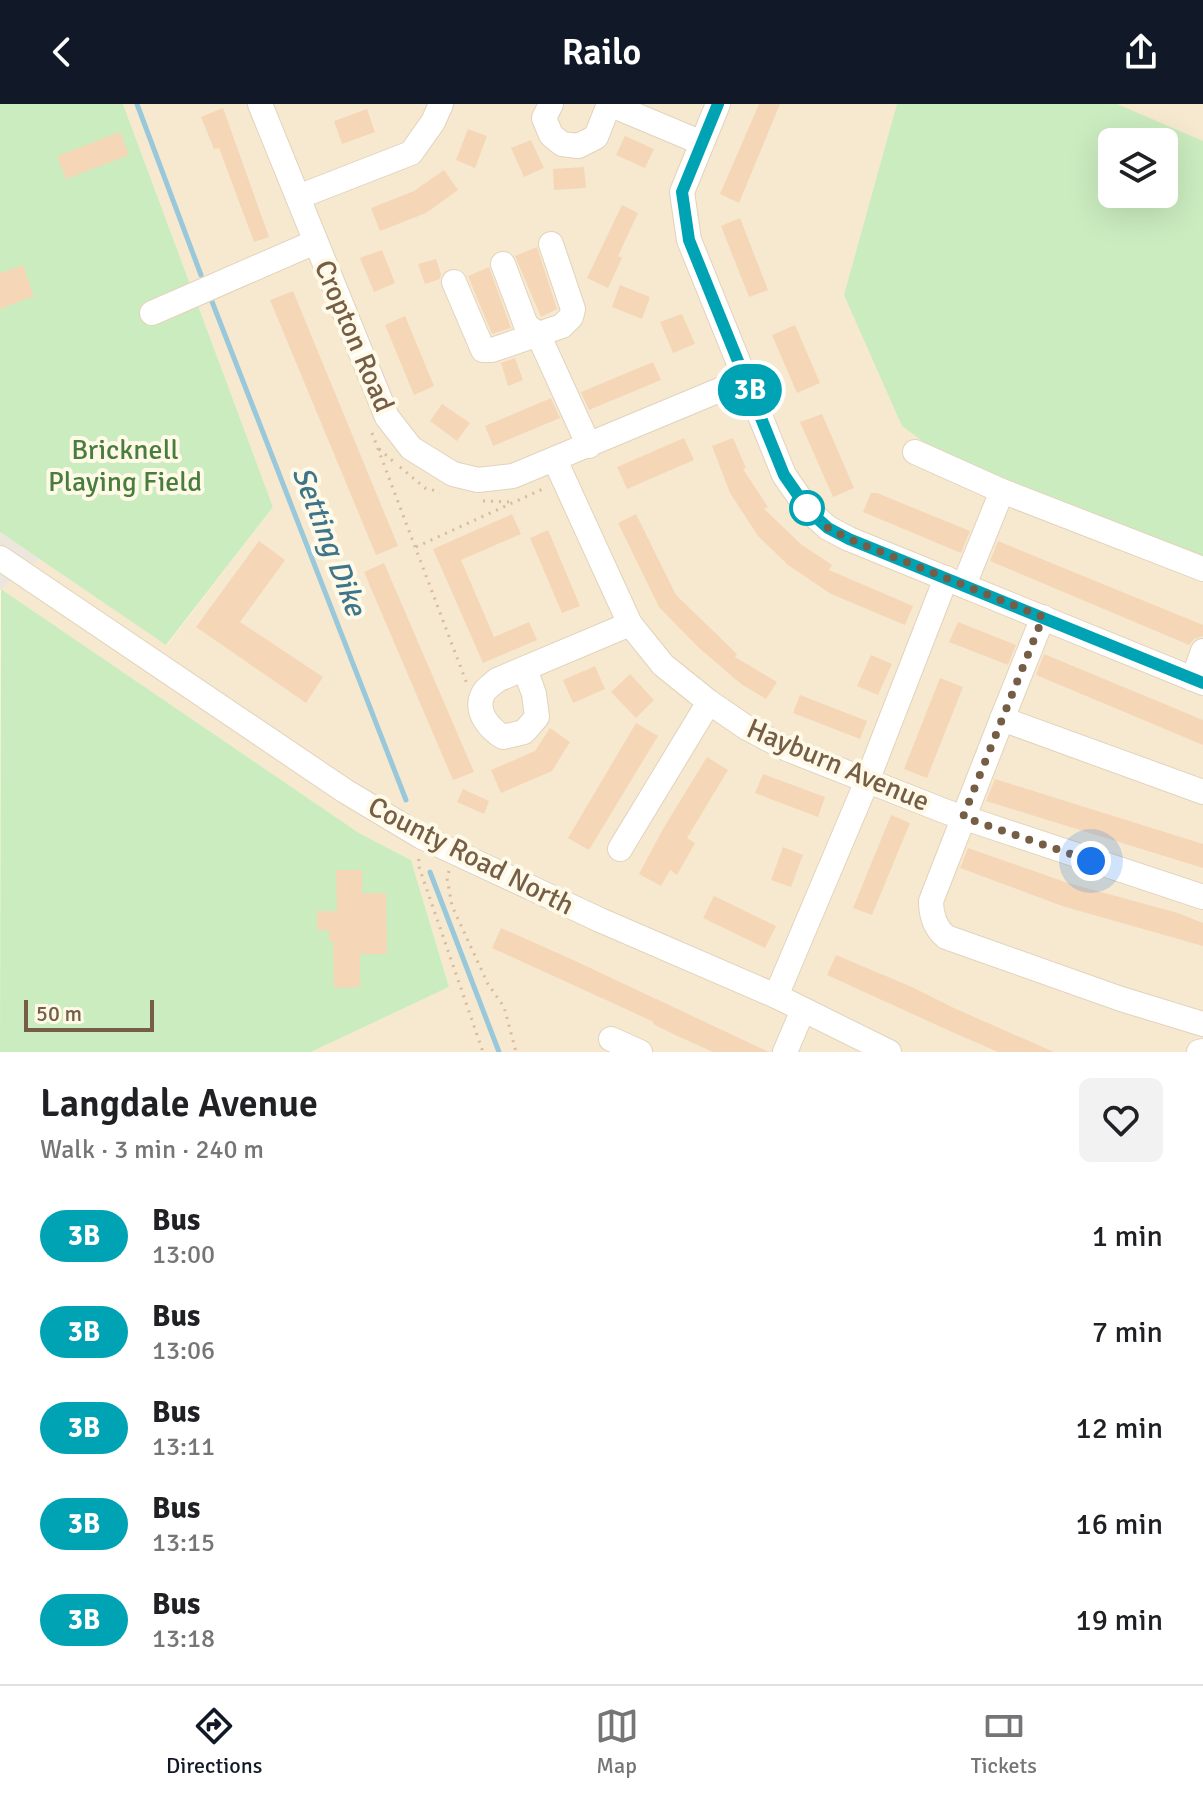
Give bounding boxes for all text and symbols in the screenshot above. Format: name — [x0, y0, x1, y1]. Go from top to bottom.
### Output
icon: back — [40, 30, 84, 74]
text: Railo — [562, 30, 641, 75]
icon: share — [1119, 30, 1163, 74]
map controls — [1098, 128, 1178, 208]
button: layers — [1098, 128, 1178, 208]
street label: Cropton Road — [307, 255, 401, 417]
line badge: 3B — [714, 364, 786, 416]
text: 3B — [734, 373, 766, 407]
park label: Bricknell Playing Field — [48, 433, 202, 499]
water label: Setting Dike — [284, 461, 375, 623]
unlabelled marker — [790, 491, 824, 525]
street label: Hayburn Avenue — [742, 711, 934, 819]
street label: County Road North — [362, 789, 580, 923]
your location — [1071, 841, 1111, 881]
scale bar — [24, 996, 154, 1032]
text: 50 m — [36, 1000, 82, 1027]
button: heart — [1079, 1078, 1163, 1162]
text: Langdale Avenue — [40, 1080, 318, 1127]
text: Walk · 3 min · 240 m — [40, 1134, 264, 1166]
text: Bus — [152, 1202, 200, 1239]
text: 1 min — [1092, 1218, 1163, 1255]
text: 3B — [68, 1219, 100, 1253]
text: 13:00 — [152, 1239, 215, 1271]
text: Bus — [152, 1298, 200, 1335]
text: 7 min — [1092, 1314, 1163, 1351]
text: 3B — [68, 1315, 100, 1349]
text: 13:06 — [152, 1335, 215, 1367]
text: Bus — [152, 1394, 200, 1431]
text: 12 min — [1076, 1410, 1163, 1447]
text: 3B — [68, 1411, 100, 1445]
text: 13:11 — [152, 1431, 215, 1463]
text: Bus — [152, 1490, 200, 1527]
text: 16 min — [1076, 1506, 1163, 1543]
text: 3B — [68, 1507, 100, 1541]
text: 13:15 — [152, 1527, 215, 1559]
text: Bus — [152, 1586, 200, 1623]
text: 19 min — [1076, 1602, 1163, 1639]
text: 3B — [68, 1603, 100, 1637]
text: 13:18 — [152, 1623, 215, 1655]
tab: Directions — [166, 1704, 262, 1779]
tab: Map — [595, 1704, 639, 1779]
tab: Tickets — [971, 1704, 1037, 1779]

